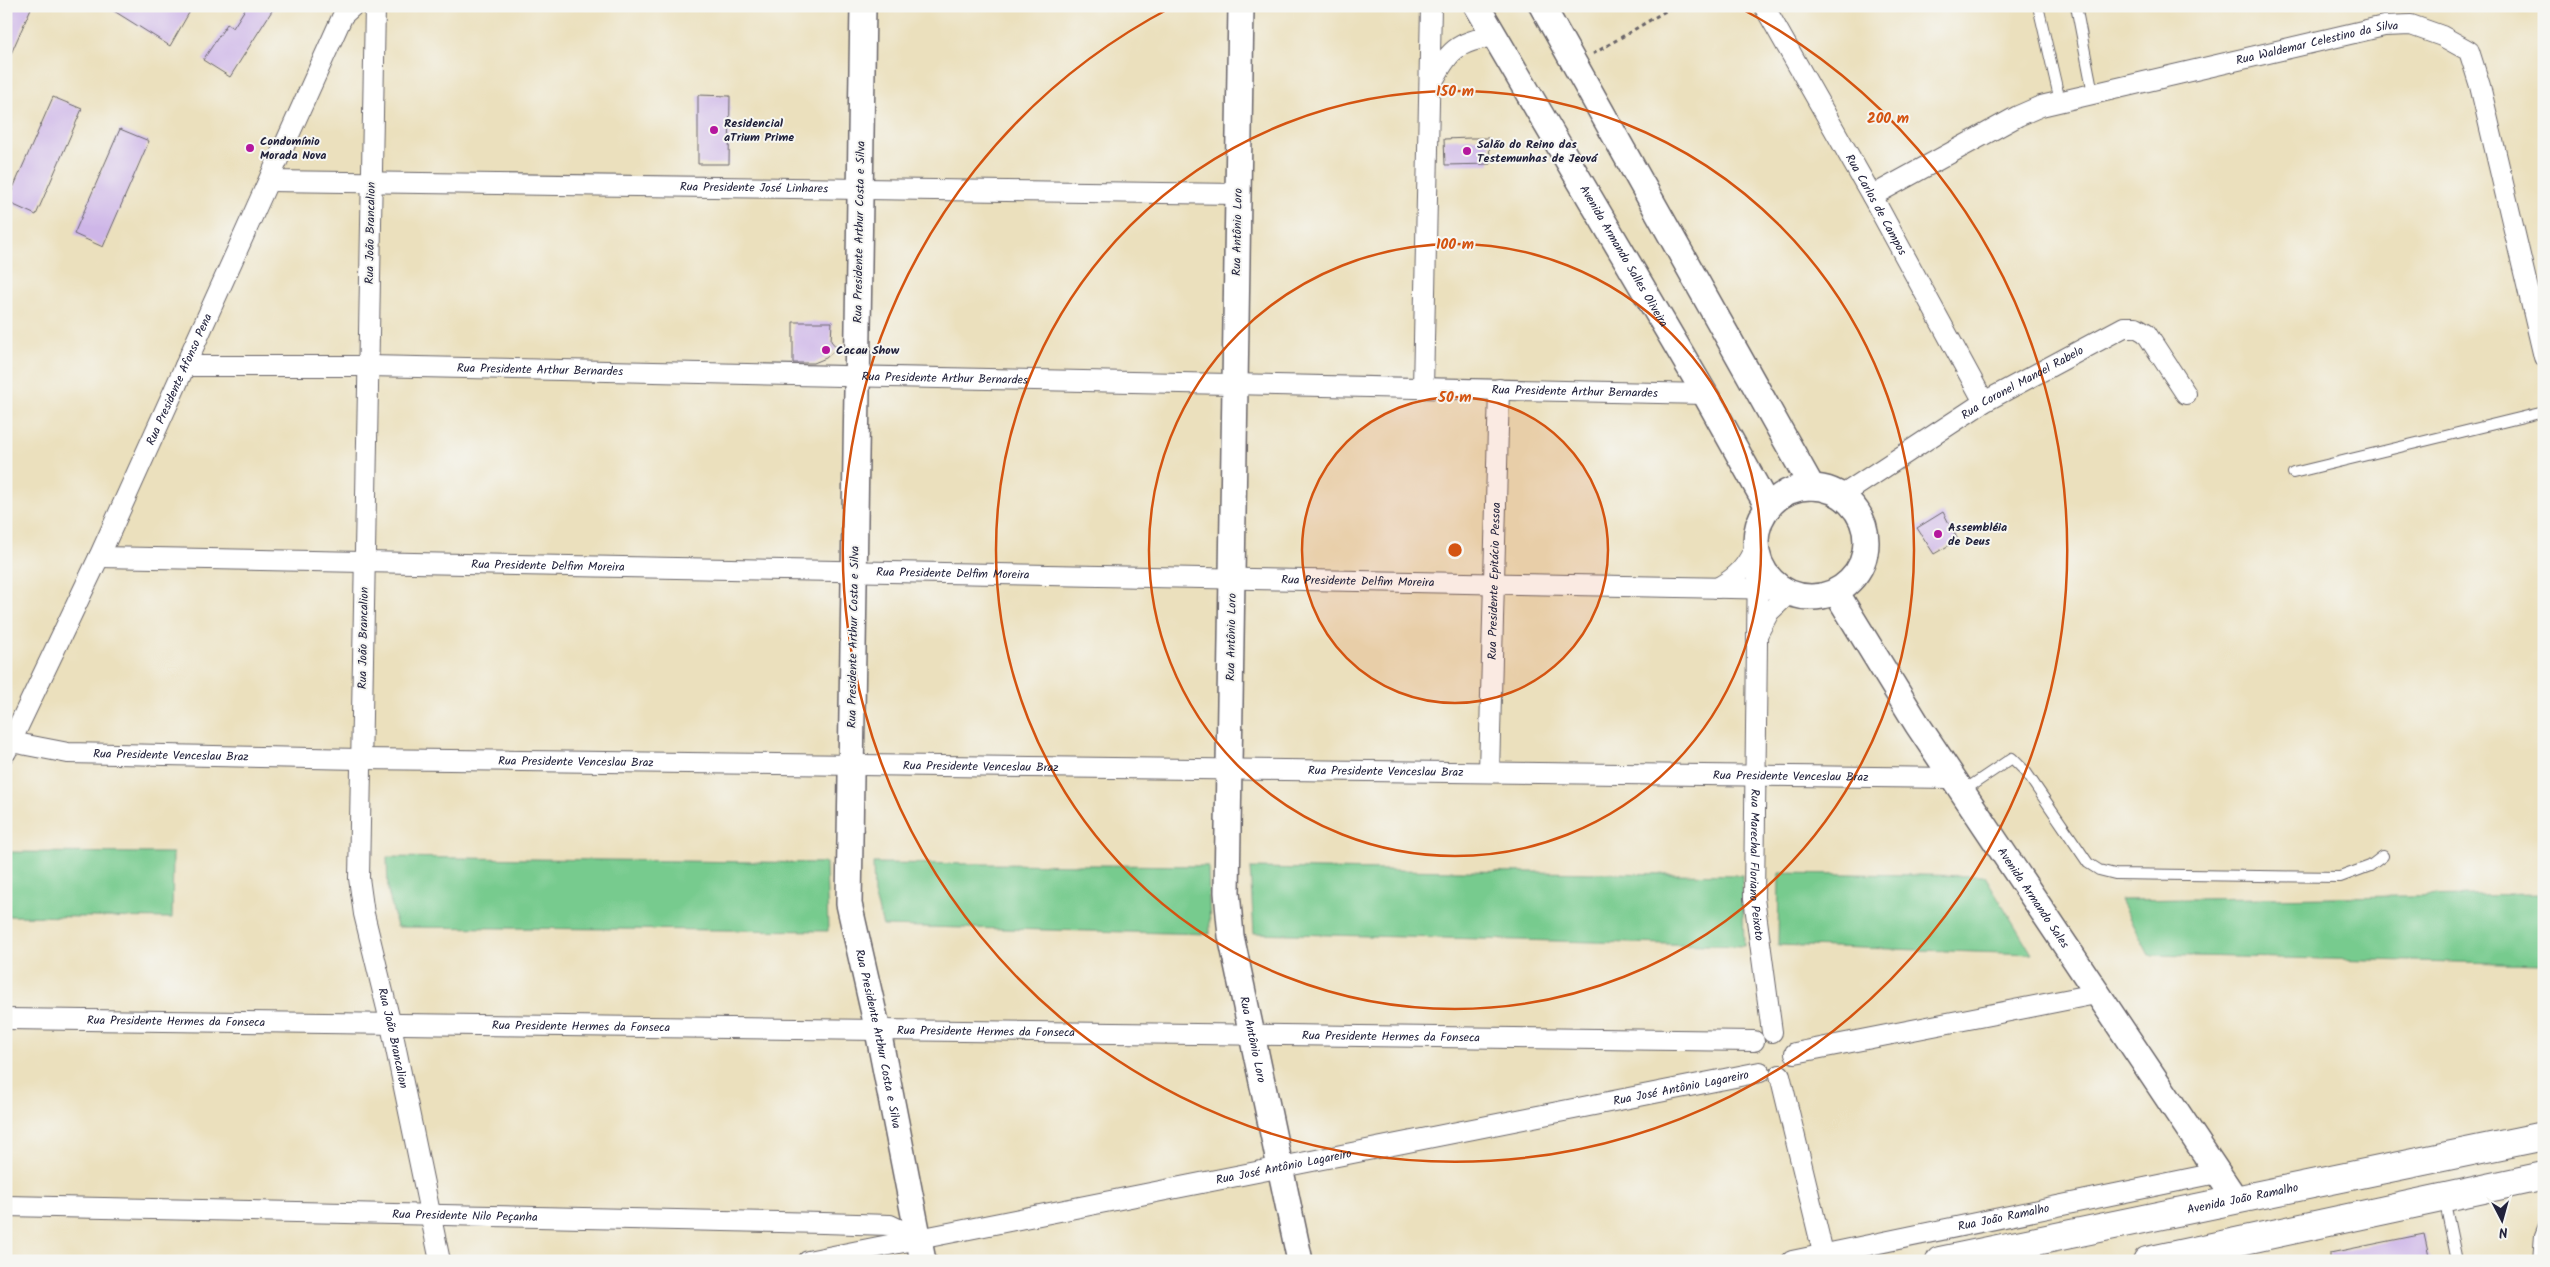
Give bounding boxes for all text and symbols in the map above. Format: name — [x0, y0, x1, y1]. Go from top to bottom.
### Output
street label: Rua Waldemar Celestino da Silva — [2234, 16, 2399, 70]
text: 150 m — [1436, 80, 1474, 104]
text: 200 m — [1867, 107, 1909, 131]
place label: Residencial aTrium Prime — [724, 114, 794, 147]
marker: Residencial aTrium Prime — [708, 124, 720, 136]
place label: Condomínio Morada Nova — [260, 132, 326, 165]
place label: Salão do Reino das Testemunhas de Jeová — [1477, 135, 1599, 168]
street label: Rua Presidente Arthur Costa e Silva — [848, 140, 871, 323]
marker: Condomínio Morada Nova — [244, 142, 256, 154]
marker: Salão do Reino das Testemunhas de Jeová — [1461, 145, 1473, 157]
street label: Rua Carlos de Campos — [1840, 150, 1911, 259]
street label: Rua Presidente José Linhares — [680, 178, 828, 199]
street label: Rua João Brancalion — [360, 182, 381, 284]
street label: Avenida Armando Salles Oliveira — [1574, 182, 1673, 331]
street label: Rua Antônio Loro — [1227, 188, 1248, 276]
text: 100 m — [1436, 233, 1474, 257]
street label: Rua Presidente Afonso Pena — [142, 310, 218, 448]
place label: Cacau Show — [836, 341, 900, 360]
street label: Rua Coronel Manoel Rabelo — [1957, 341, 2087, 425]
marker: Cacau Show — [820, 344, 832, 356]
street label: Rua Presidente Arthur Bernardes — [457, 359, 623, 381]
street label: Rua Presidente Arthur Bernardes — [861, 367, 1028, 390]
street label: Rua Presidente Arthur Bernardes — [1491, 381, 1658, 403]
text: 50 m — [1437, 386, 1472, 410]
street label: Rua Presidente Epitácio Pessoa — [1483, 502, 1506, 660]
place label: Assembléia de Deus — [1948, 518, 2007, 551]
marker: Assembléia de Deus — [1932, 528, 1944, 540]
centre of rings — [1446, 541, 1464, 559]
street label: Rua Presidente Arthur Costa e Silva — [842, 545, 865, 728]
street label: Rua Presidente Delfim Moreira — [471, 555, 625, 577]
street label: Rua Presidente Delfim Moreira — [876, 563, 1030, 585]
street label: Rua Presidente Delfim Moreira — [1281, 570, 1435, 592]
street label: Rua João Brancalion — [353, 587, 374, 689]
street label: Rua Antônio Loro — [1221, 593, 1242, 681]
street label: Rua Presidente Venceslau Braz — [93, 745, 249, 767]
street label: Rua Presidente Venceslau Braz — [498, 752, 654, 772]
street label: Rua Presidente Venceslau Braz — [903, 756, 1059, 777]
street label: Rua Presidente Venceslau Braz — [1308, 761, 1464, 782]
street label: Rua Presidente Venceslau Braz — [1713, 766, 1869, 787]
street label: Rua Marechal Floriano Peixoto — [1744, 789, 1769, 942]
street label: Avenida Armando Sales — [1992, 844, 2074, 952]
street label: Rua Presidente Arthur Costa e Silva — [850, 947, 906, 1130]
street label: Rua João Brancalion — [372, 986, 413, 1090]
street label: Rua Antônio Loro — [1234, 995, 1271, 1085]
street label: Rua Presidente Hermes da Fonseca — [87, 1011, 266, 1032]
street label: Rua Presidente Hermes da Fonseca — [492, 1016, 671, 1037]
street label: Rua Presidente Hermes da Fonseca — [897, 1021, 1076, 1042]
street label: Rua Presidente Hermes da Fonseca — [1302, 1026, 1480, 1048]
street label: Rua José Antônio Lagareiro — [1612, 1065, 1751, 1111]
street label: Rua José Antônio Lagareiro — [1214, 1144, 1353, 1190]
street label: Avenida João Ramalho — [2185, 1178, 2300, 1220]
north arrow — [2478, 1194, 2528, 1244]
street label: Rua João Ramalho — [1956, 1199, 2051, 1236]
street label: Rua Presidente Nilo Peçanha — [392, 1205, 538, 1227]
text: N — [2498, 1221, 2509, 1243]

